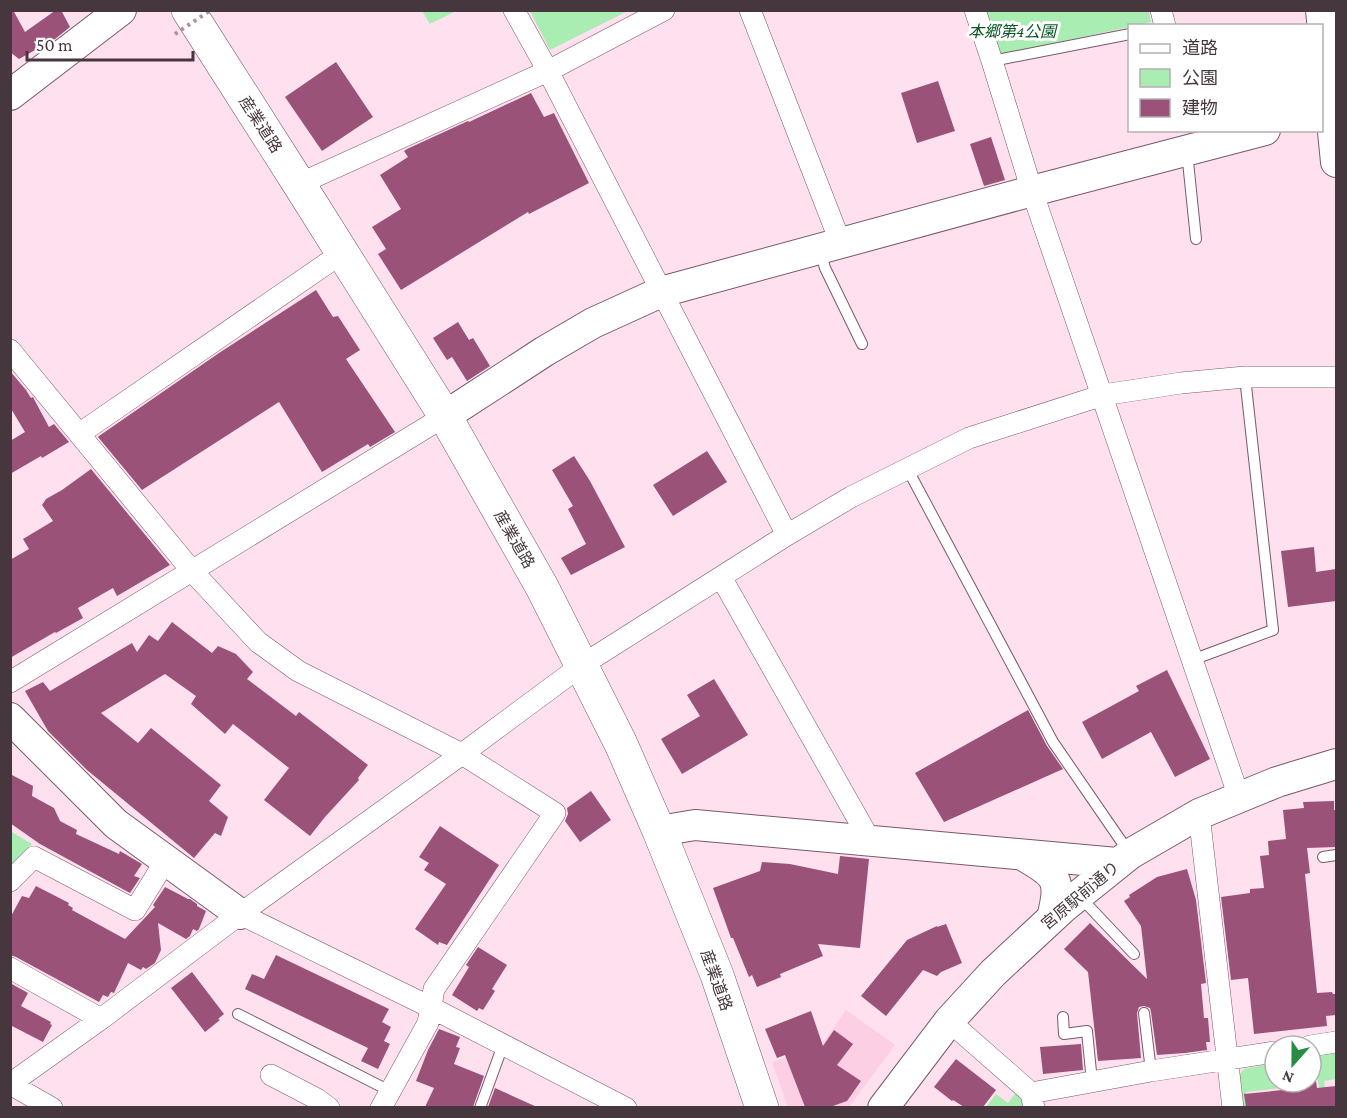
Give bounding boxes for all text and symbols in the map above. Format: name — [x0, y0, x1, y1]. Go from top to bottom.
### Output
park label: 本郷第4公園 — [968, 23, 1058, 40]
scale bar — [27, 24, 194, 62]
legend — [1128, 24, 1323, 132]
text: 50 m — [36, 35, 73, 55]
text: 道路 — [1182, 38, 1218, 58]
text: 公園 — [1182, 68, 1218, 88]
street label: 産業道路 — [236, 93, 285, 156]
text: 建物 — [1182, 98, 1218, 118]
street label: 産業道路 — [491, 507, 538, 571]
street label: 宮原駅前通り — [1038, 858, 1123, 933]
street label: 産業道路 — [698, 947, 735, 1013]
north arrow — [1263, 1034, 1323, 1094]
text: N — [1280, 1068, 1296, 1087]

